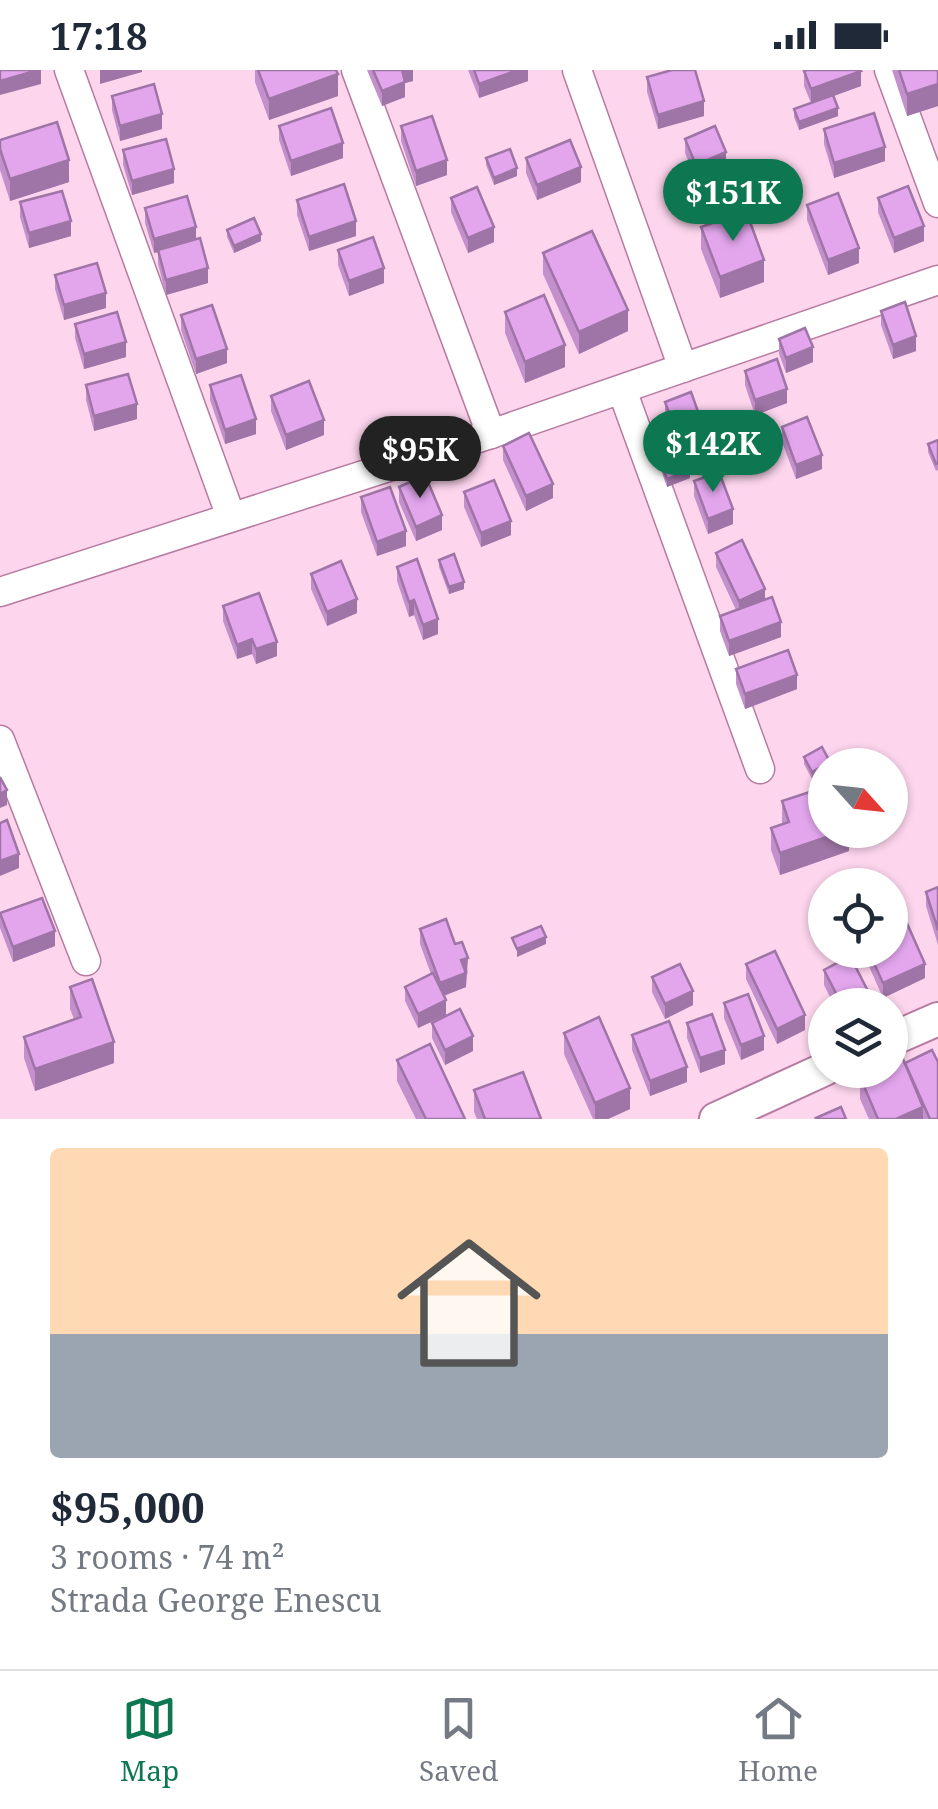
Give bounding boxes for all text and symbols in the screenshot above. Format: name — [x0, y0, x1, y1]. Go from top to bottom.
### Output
text: 17:18 — [50, 9, 147, 61]
pin: $151K — [663, 159, 803, 244]
text: $151K — [685, 170, 781, 213]
pin: $142K — [643, 410, 783, 495]
pin: $95K — [361, 416, 479, 501]
text: $142K — [665, 421, 761, 464]
text: $95K — [381, 427, 459, 470]
north arrow — [808, 748, 908, 848]
map controls — [808, 748, 908, 1088]
button: locate — [808, 868, 908, 968]
button: layers — [808, 988, 908, 1088]
icon: home — [379, 1213, 559, 1393]
text: $95,000 — [50, 1478, 205, 1535]
text: 3 rooms · 74 m² — [50, 1535, 285, 1578]
text: Strada George Enescu — [50, 1578, 381, 1621]
tab: Map — [120, 1691, 179, 1789]
tab: Saved — [419, 1691, 498, 1789]
tab: Home — [738, 1691, 818, 1789]

